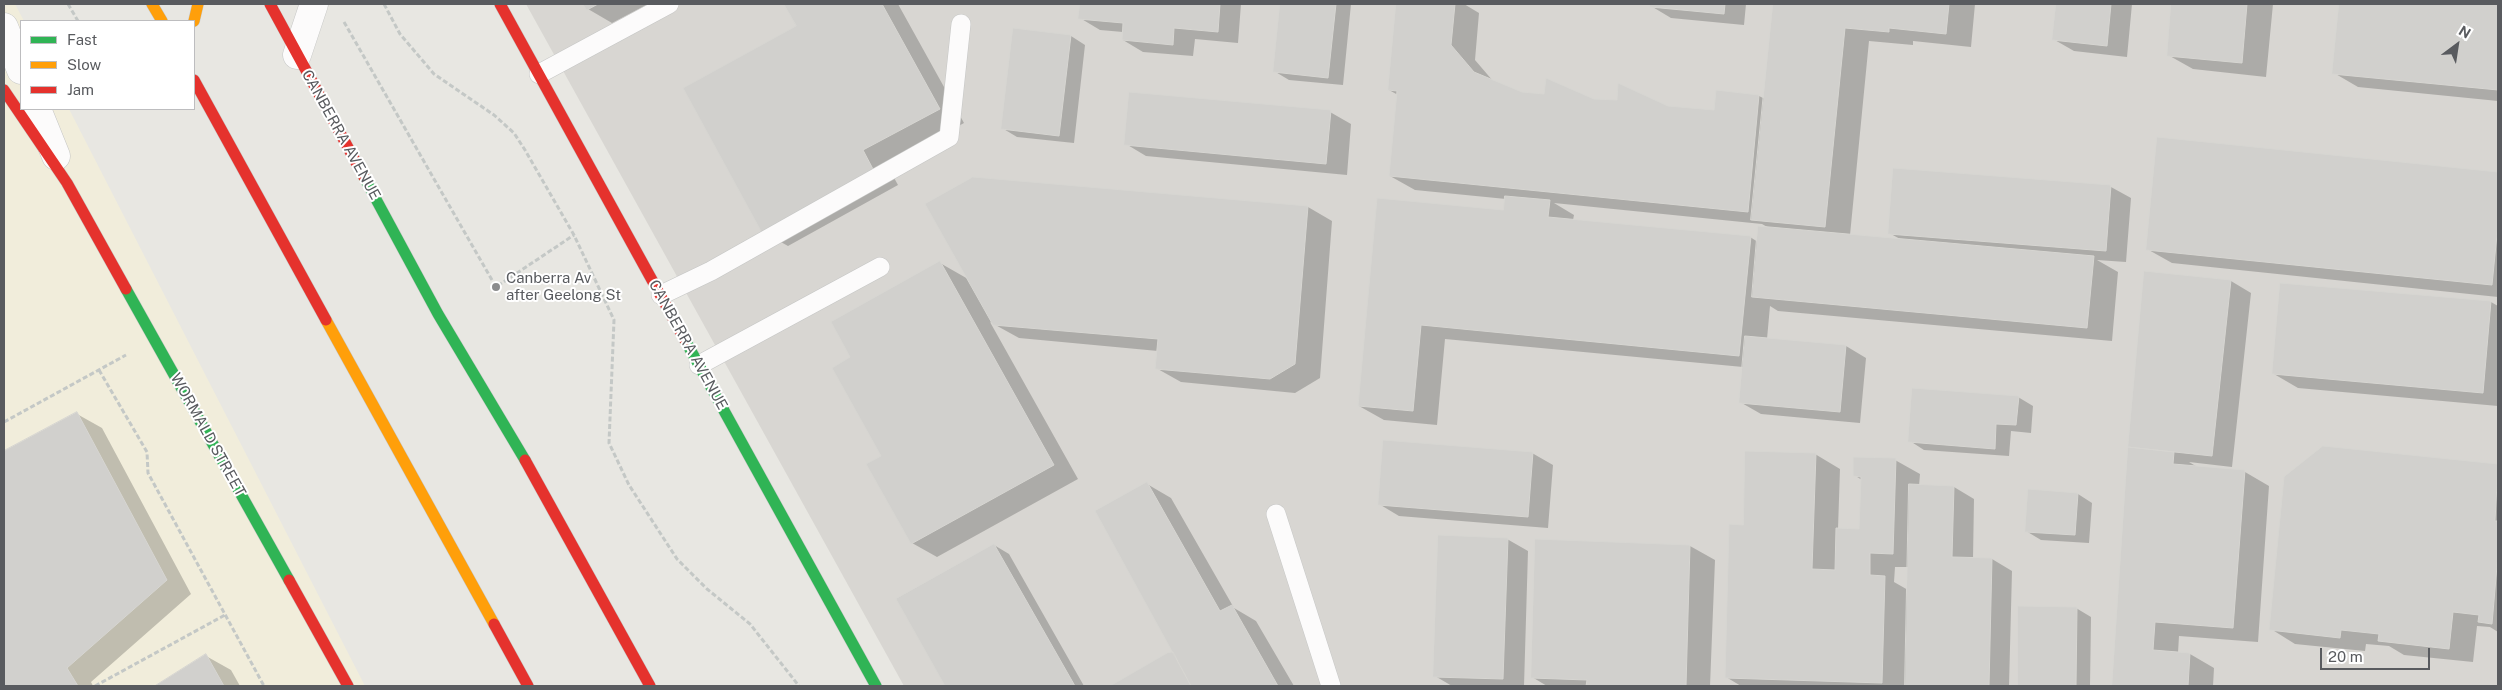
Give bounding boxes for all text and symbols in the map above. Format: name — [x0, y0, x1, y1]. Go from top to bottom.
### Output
legend — [20, 20, 195, 110]
north arrow — [2432, 20, 2482, 70]
text: N — [2456, 22, 2474, 42]
text: Fast — [67, 31, 97, 48]
text: Slow — [67, 56, 101, 73]
street label: CANBERRA AVENUE — [298, 67, 384, 203]
text: Jam — [67, 81, 94, 98]
place label: Canberra Av after Geelong St — [506, 269, 621, 304]
street label: CANBERRA AVENUE — [645, 277, 731, 413]
marker: Canberra Av after Geelong St — [490, 281, 502, 293]
street label: WORMALD STREET — [167, 370, 249, 500]
scale bar — [2322, 638, 2432, 670]
text: 20 m — [2328, 648, 2363, 665]

